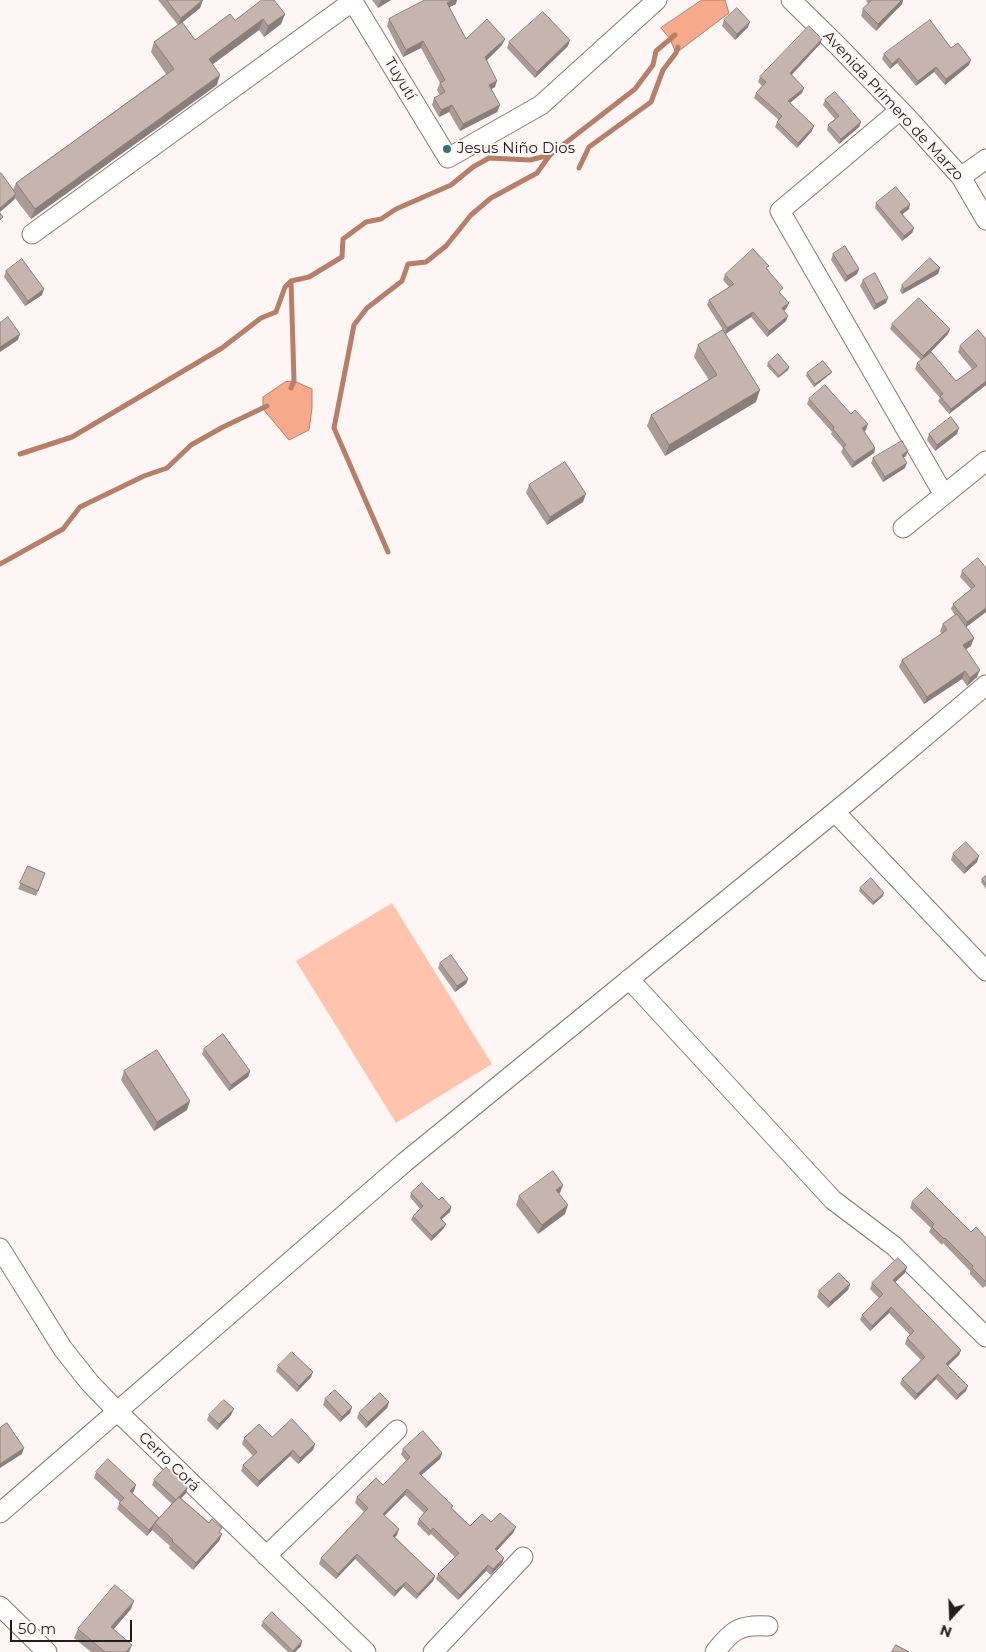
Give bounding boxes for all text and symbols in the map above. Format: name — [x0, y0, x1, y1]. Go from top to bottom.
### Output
street label: Avenida Primero de Marzo — [819, 27, 967, 185]
street label: Tuyutí — [380, 54, 420, 104]
place label: Jesus Niño Dios — [457, 140, 575, 158]
marker: Jesus Niño Dios — [441, 143, 453, 155]
street label: Cerro Corá — [135, 1428, 203, 1496]
north arrow — [926, 1592, 976, 1642]
scale bar — [12, 1610, 135, 1642]
text: 50 m — [18, 1619, 56, 1638]
text: N — [937, 1621, 954, 1641]

